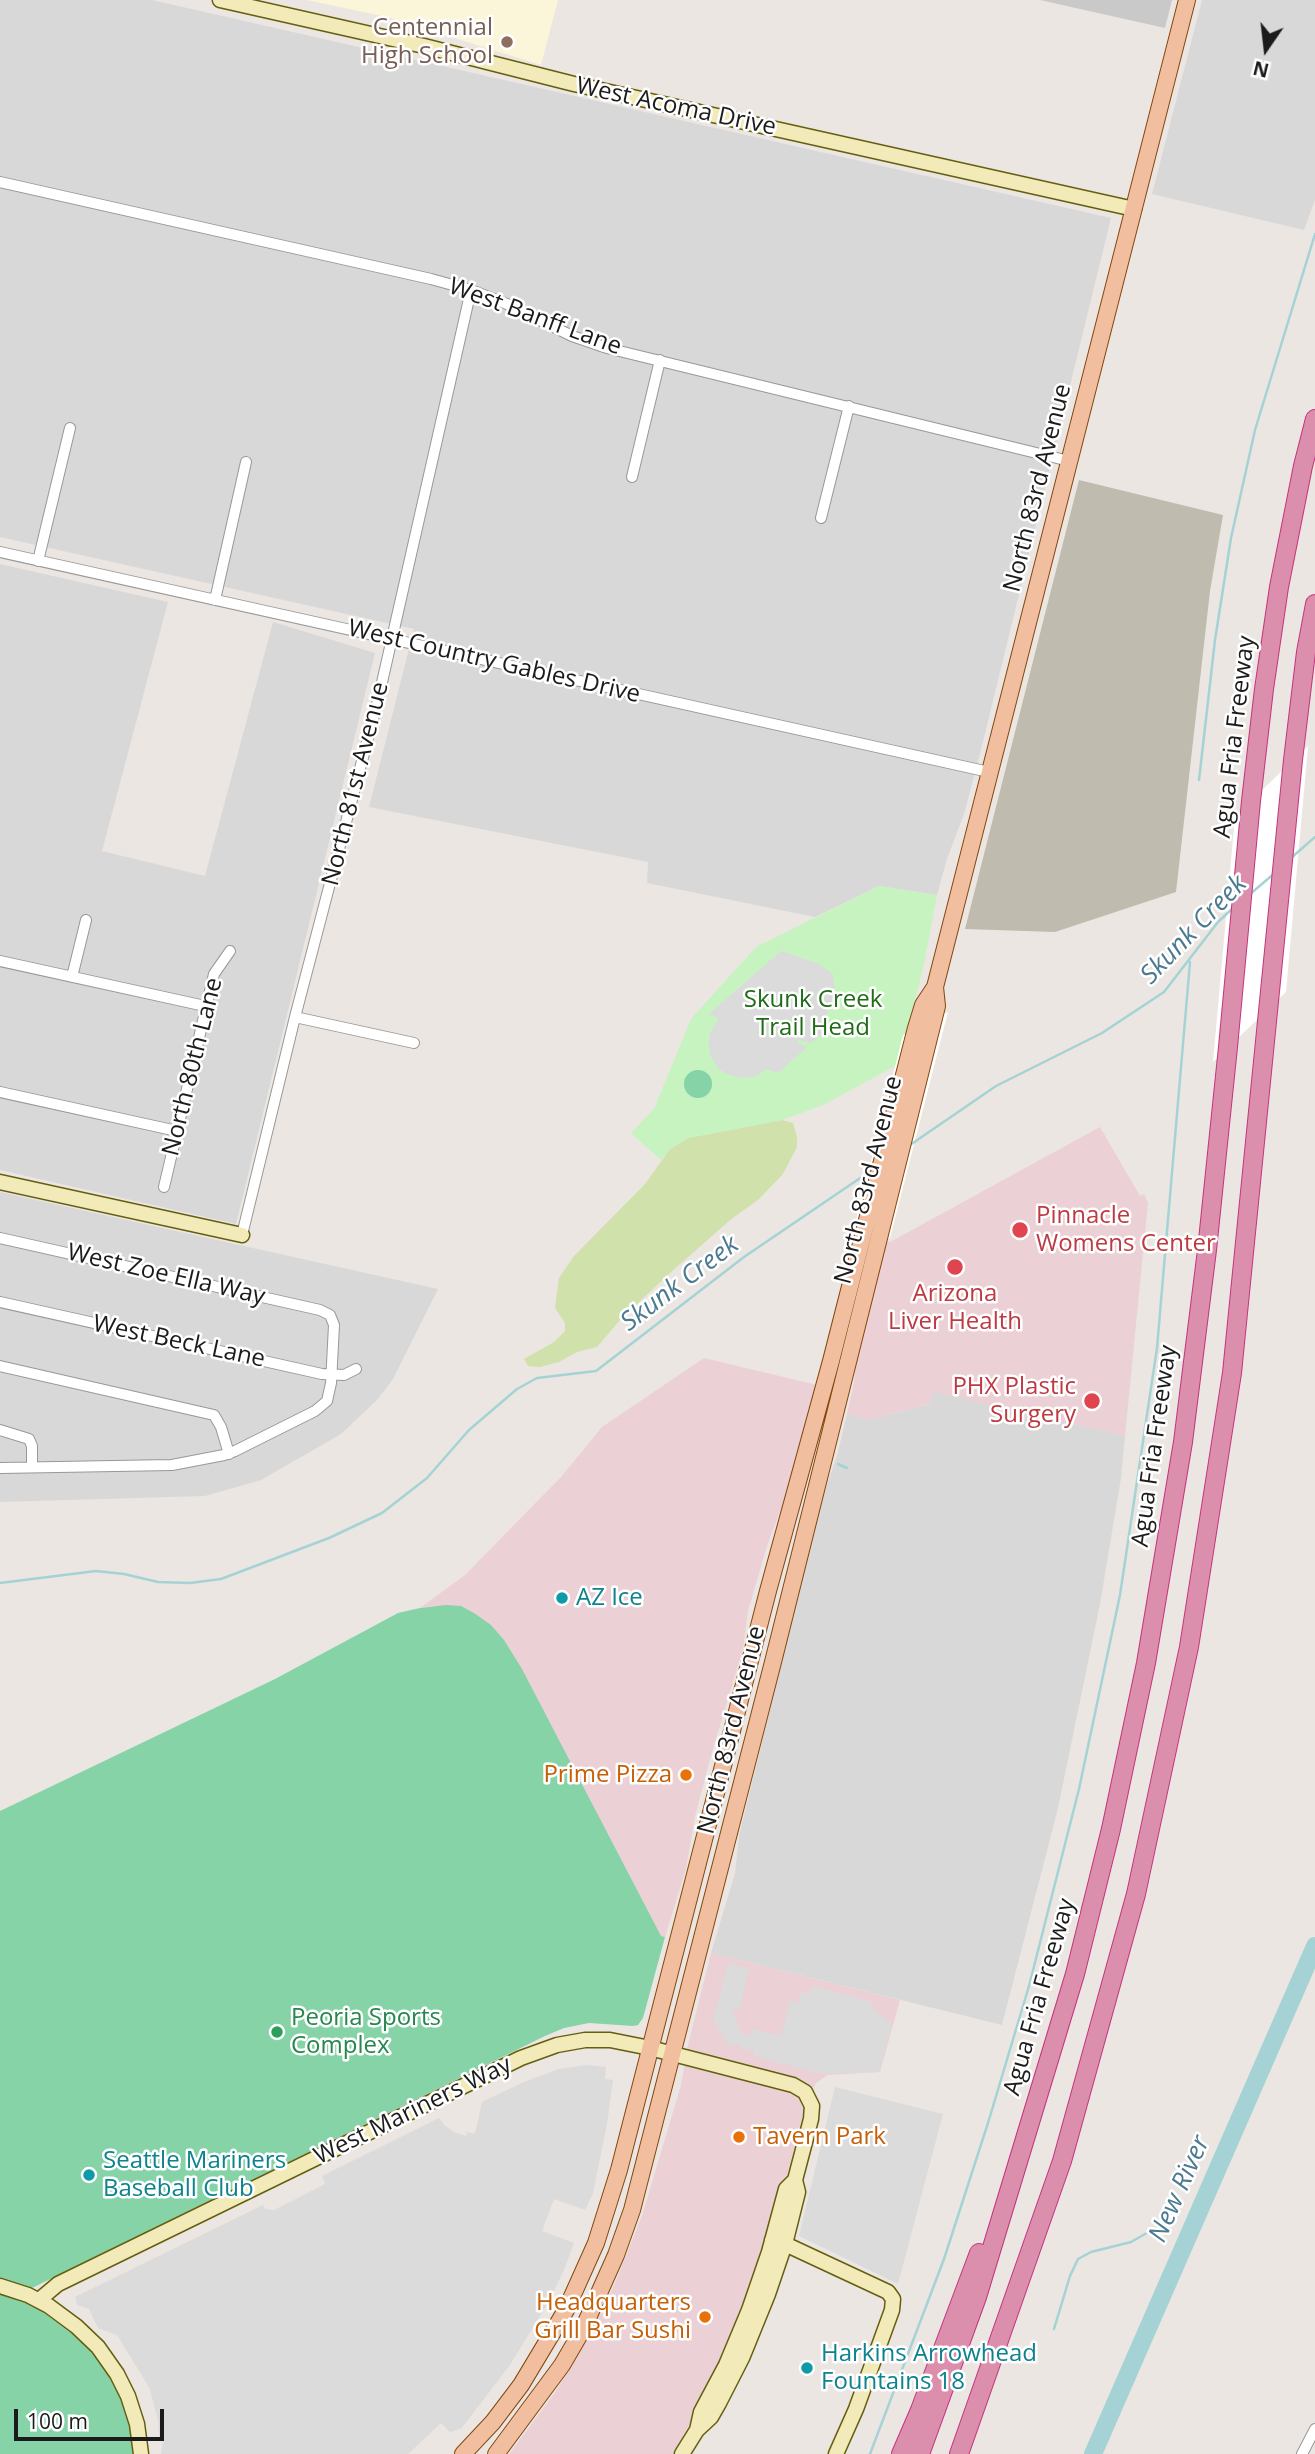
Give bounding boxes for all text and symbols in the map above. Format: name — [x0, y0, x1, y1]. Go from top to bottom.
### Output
place label: Centennial High School — [361, 14, 493, 70]
north arrow — [1231, 14, 1301, 84]
marker: Centennial High School — [499, 34, 515, 50]
text: N — [1250, 55, 1272, 84]
street label: West Acoma Drive — [573, 72, 779, 142]
street label: West Banff Lane — [445, 272, 625, 362]
street label: North 83rd Avenue — [998, 381, 1078, 595]
street label: West Country Gables Drive — [345, 614, 643, 710]
street label: Agua Fria Freeway — [1208, 634, 1262, 840]
street label: North 81st Avenue — [317, 679, 395, 889]
water label: Skunk Creek — [1134, 869, 1254, 991]
street label: North 80th Lane — [157, 975, 229, 1159]
park label: Skunk Creek Trail Head — [744, 986, 882, 1042]
street label: North 83rd Avenue — [829, 1073, 909, 1287]
place label: Pinnacle Womens Center — [1036, 1202, 1216, 1258]
marker: Pinnacle Womens Center — [1010, 1220, 1030, 1240]
water label: Skunk Creek — [615, 1230, 745, 1338]
street label: West Zoe Ella Way — [64, 1238, 268, 1312]
marker: Arizona Liver Health — [945, 1257, 965, 1277]
place label: Arizona Liver Health — [888, 1280, 1022, 1336]
street label: West Beck Lane — [90, 1310, 268, 1374]
street label: Agua Fria Freeway — [1127, 1343, 1183, 1549]
place label: PHX Plastic Surgery — [952, 1373, 1076, 1429]
marker: PHX Plastic Surgery — [1082, 1391, 1102, 1411]
place label: AZ Ice — [576, 1584, 643, 1612]
marker: AZ Ice — [554, 1590, 570, 1606]
street label: North 83rd Avenue — [692, 1623, 772, 1837]
place label: Prime Pizza — [543, 1761, 672, 1789]
marker: Prime Pizza — [678, 1767, 694, 1783]
street label: Agua Fria Freeway — [998, 1895, 1082, 2099]
place label: Peoria Sports Complex — [291, 2004, 441, 2060]
marker: Peoria Sports Complex — [269, 2024, 285, 2040]
street label: West Mariners Way — [310, 2051, 516, 2171]
place label: Tavern Park — [753, 2123, 886, 2151]
marker: Tavern Park — [731, 2129, 747, 2145]
water label: New River — [1143, 2131, 1217, 2247]
place label: Seattle Mariners Baseball Club — [103, 2147, 286, 2203]
marker: Seattle Mariners Baseball Club — [81, 2167, 97, 2183]
place label: Headquarters Grill Bar Sushi — [534, 2289, 691, 2345]
marker: Headquarters Grill Bar Sushi — [697, 2309, 713, 2325]
place label: Harkins Arrowhead Fountains 18 — [821, 2340, 1037, 2396]
marker: Harkins Arrowhead Fountains 18 — [799, 2360, 815, 2376]
scale bar — [18, 2394, 168, 2438]
text: 100 m — [27, 2407, 88, 2435]

